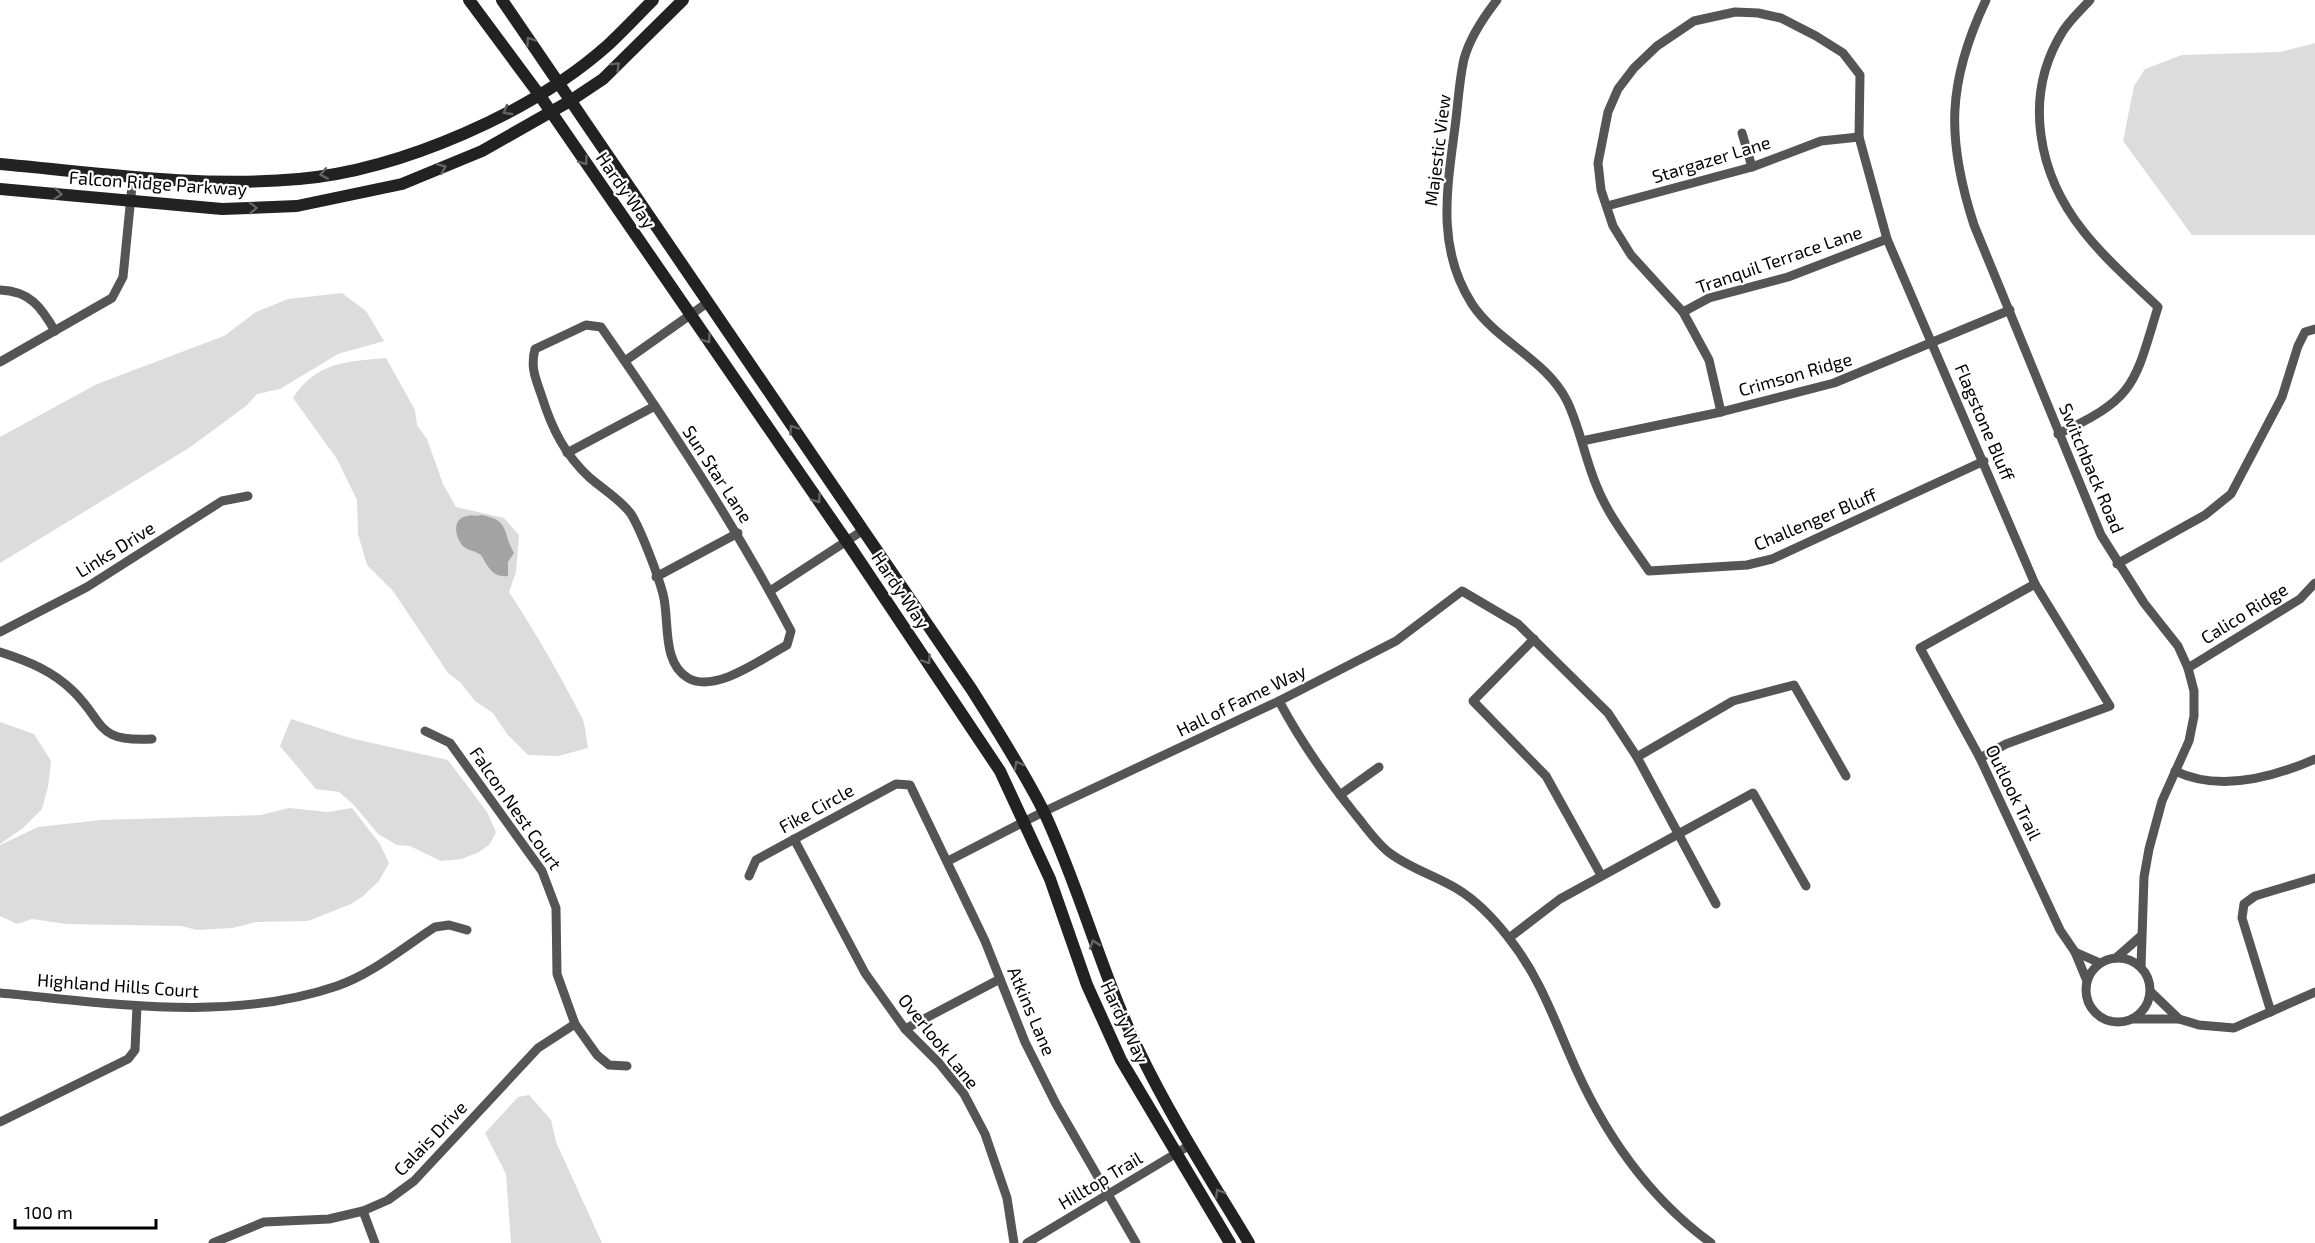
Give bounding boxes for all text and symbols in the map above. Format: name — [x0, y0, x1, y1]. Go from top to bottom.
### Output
one-way arrow — [526, 36, 537, 47]
one-way arrow — [609, 62, 620, 73]
street label: Majestic View — [1419, 93, 1455, 207]
one-way arrow — [503, 104, 513, 115]
street label: Stargazer Lane — [1649, 131, 1773, 187]
street label: Hardy Way — [592, 147, 661, 233]
one-way arrow — [577, 154, 588, 165]
one-way arrow — [436, 163, 447, 175]
street label: Falcon Ridge Parkway — [68, 166, 248, 200]
one-way arrow — [320, 167, 330, 180]
one-way arrow — [54, 187, 63, 200]
one-way arrow — [248, 202, 257, 214]
street label: Tranquil Terrace Lane — [1693, 220, 1865, 298]
one-way arrow — [700, 332, 711, 343]
street label: Crimson Ridge — [1736, 347, 1854, 401]
street label: Flagstone Bluff — [1950, 360, 2020, 485]
street label: Switchback Road — [2055, 400, 2129, 536]
street label: Sun Star Lane — [678, 421, 758, 527]
one-way arrow — [789, 424, 800, 435]
street label: Challenger Bluff — [1750, 483, 1881, 555]
one-way arrow — [810, 493, 821, 504]
street label: Links Drive — [71, 516, 159, 582]
street label: Hardy Way — [867, 547, 935, 633]
street label: Calico Ridge — [2196, 578, 2292, 648]
one-way arrow — [920, 654, 931, 665]
street label: Hall of Fame Way — [1173, 659, 1310, 741]
street label: Outlook Trail — [1981, 741, 2047, 844]
street label: Falcon Nest Court — [465, 742, 567, 874]
one-way arrow — [1014, 761, 1025, 771]
street label: Fike Circle — [775, 778, 857, 838]
one-way arrow — [1089, 939, 1102, 950]
street label: Atkins Lane — [1003, 963, 1061, 1059]
street label: Highland Hills Court — [36, 968, 200, 1002]
street label: Hardy Way — [1096, 977, 1154, 1067]
street label: Overlook Lane — [894, 989, 984, 1093]
street label: Calais Drive — [389, 1096, 471, 1180]
street label: Hilltop Trail — [1054, 1146, 1146, 1214]
one-way arrow — [1214, 1189, 1226, 1199]
scale bar — [15, 1192, 156, 1230]
text: 100 m — [24, 1201, 73, 1223]

